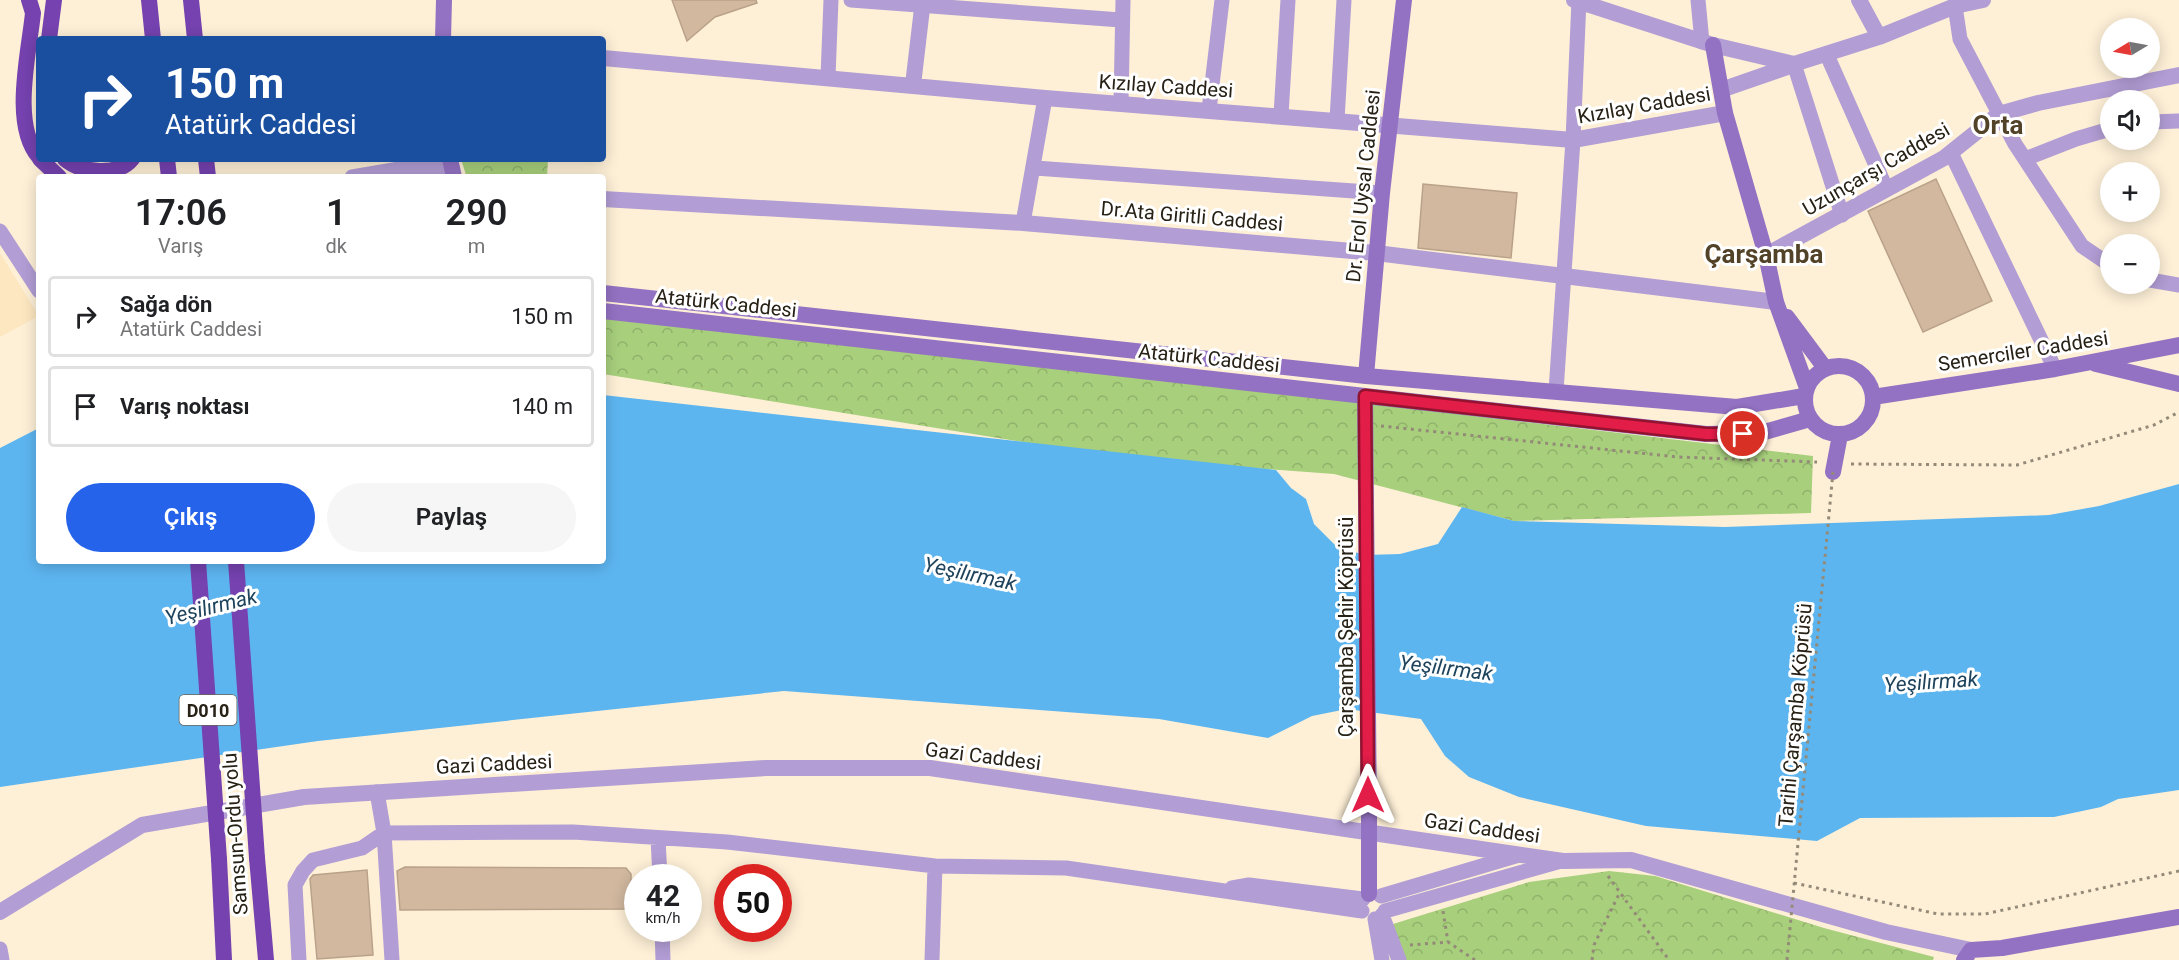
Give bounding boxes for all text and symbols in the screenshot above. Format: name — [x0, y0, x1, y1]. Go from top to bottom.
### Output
north arrow — [2100, 18, 2160, 78]
map controls — [2100, 18, 2160, 294]
text: 150 m — [165, 59, 284, 108]
icon: right — [66, 60, 144, 138]
street label: Kızılay Caddesi — [1098, 69, 1234, 103]
street label: Kızılay Caddesi — [1576, 81, 1712, 129]
street label: Dr. Erol Uysal Caddesi — [1341, 88, 1385, 284]
button: sound — [2100, 90, 2160, 150]
text: Atatürk Caddesi — [165, 109, 357, 141]
district label: Orta — [1973, 110, 2023, 140]
street label: Uzunçarşı Caddesi — [1798, 117, 1954, 221]
button: + — [2100, 162, 2160, 222]
text: 17:06 — [135, 192, 227, 234]
text: 1 — [326, 192, 346, 234]
text: 290 — [446, 192, 507, 234]
street label: Dr.Ata Giritli Caddesi — [1100, 196, 1284, 236]
text: Varış — [158, 234, 203, 258]
text: dk — [325, 234, 347, 258]
text: m — [468, 234, 485, 258]
button: − — [2100, 234, 2160, 294]
district label: Çarşamba — [1705, 239, 1823, 269]
street label: Atatürk Caddesi — [654, 284, 798, 322]
text: Sağa dön — [120, 292, 212, 317]
icon: right — [69, 300, 102, 333]
text: 150 m — [511, 304, 573, 329]
text: Atatürk Caddesi — [120, 317, 262, 341]
street label: Semerciler Caddesi — [1936, 326, 2110, 376]
street label: Atatürk Caddesi — [1137, 339, 1281, 377]
icon: arrive — [69, 390, 102, 423]
text: Varış noktası — [120, 394, 250, 419]
text: 140 m — [511, 394, 573, 419]
pin — [1717, 408, 1768, 459]
icon: arrive — [1726, 417, 1759, 450]
button: Çıkış — [66, 483, 315, 552]
button: Paylaş — [327, 483, 576, 552]
street label: Çarşamba Şehir Köprüsü — [1334, 517, 1358, 737]
water label: Yeşilırmak — [922, 552, 1019, 596]
water label: Yeşilırmak — [162, 584, 260, 630]
street label: Tarihi Çarşamba Köprüsü — [1773, 602, 1817, 828]
water label: Yeşilırmak — [1398, 650, 1495, 686]
water label: Yeşilırmak — [1883, 667, 1979, 697]
road number: D010 — [180, 695, 236, 725]
street label: Gazi Caddesi — [924, 737, 1042, 775]
street label: Gazi Caddesi — [435, 749, 553, 779]
street label: Samsun-Ordu yolu — [217, 752, 253, 916]
position arrow — [1336, 763, 1400, 827]
street label: Gazi Caddesi — [1423, 808, 1541, 848]
speed limit sign: 50 — [714, 864, 792, 942]
text: 42 — [646, 878, 680, 913]
text: km/h — [645, 909, 681, 927]

